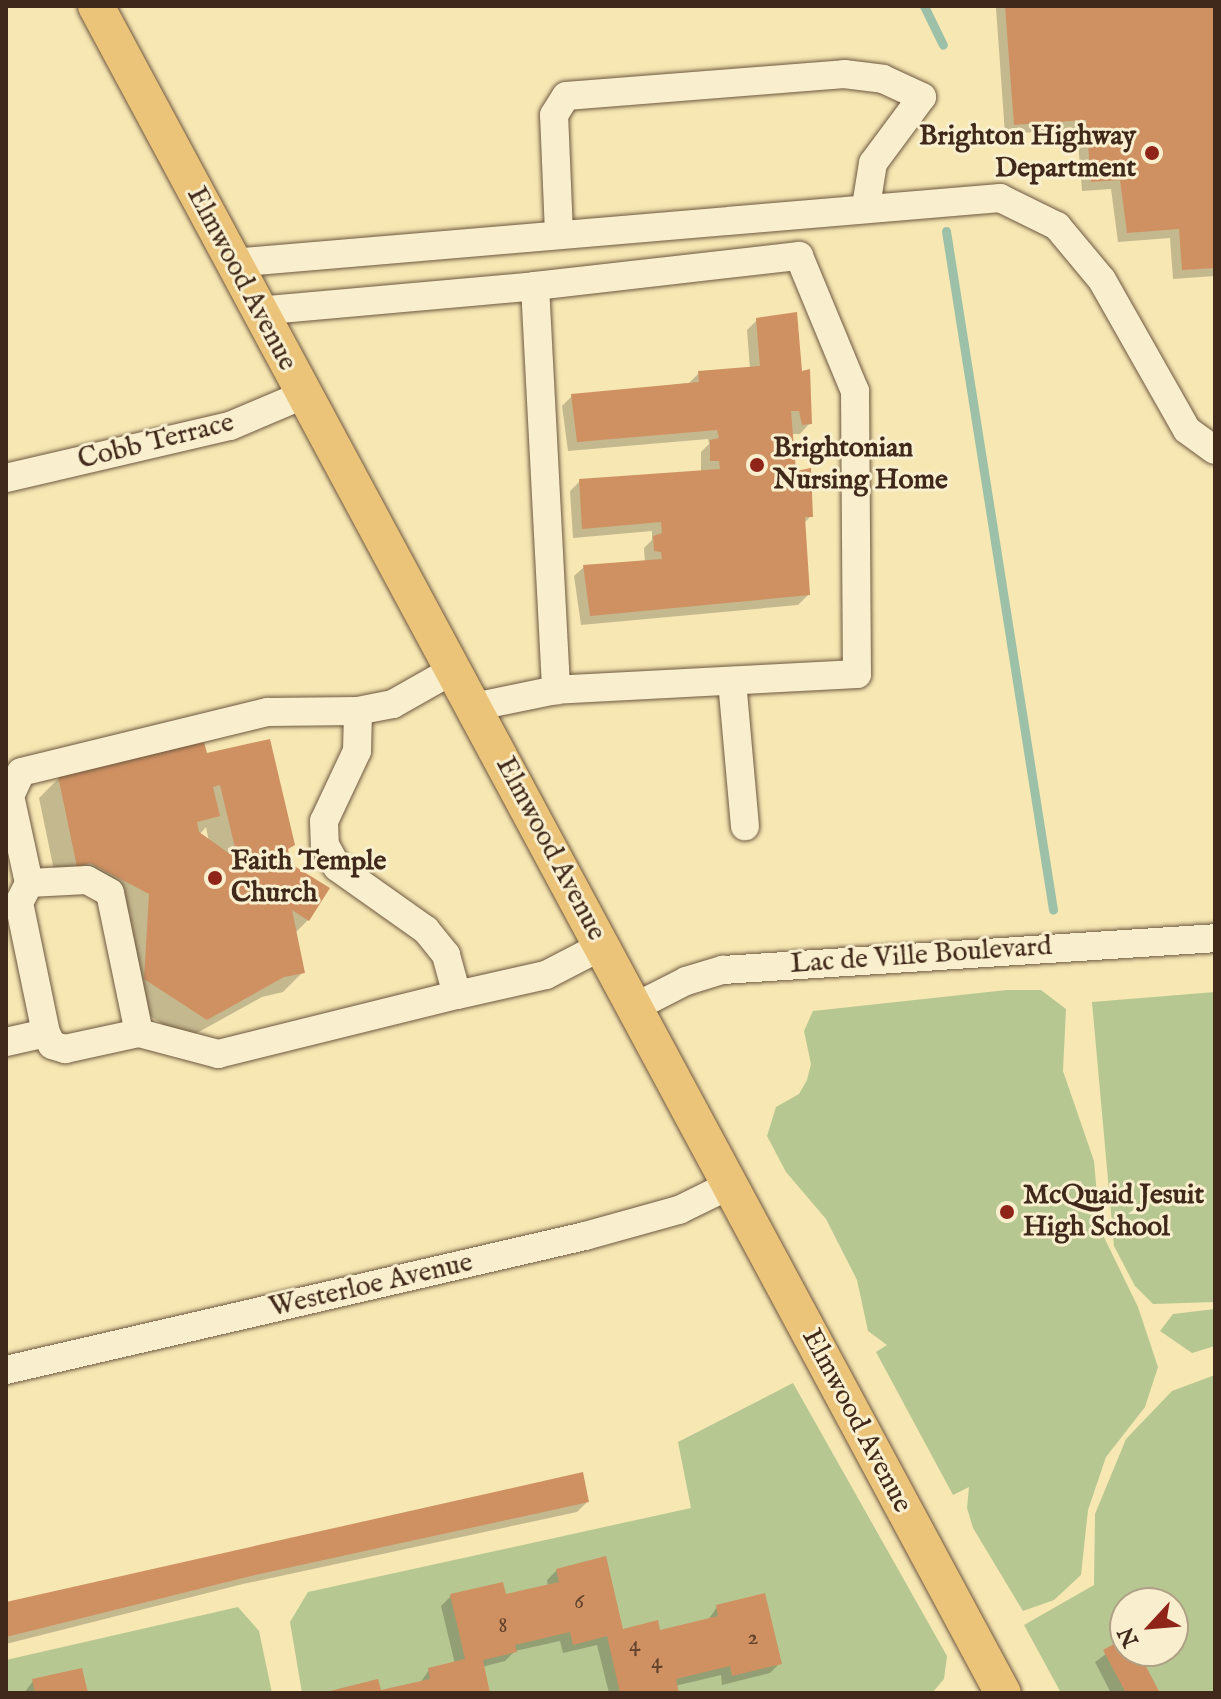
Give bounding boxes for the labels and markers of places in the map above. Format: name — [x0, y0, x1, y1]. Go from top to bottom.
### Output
place label: Brighton Highway Department — [919, 120, 1136, 186]
marker: Brighton Highway Department — [1143, 144, 1161, 162]
place label: Brightonian Nursing Home — [773, 432, 948, 498]
marker: Brightonian Nursing Home — [748, 456, 766, 474]
place label: Faith Temple Church — [231, 845, 386, 911]
marker: Faith Temple Church — [206, 869, 224, 887]
place label: McQuaid Jesuit High School — [1023, 1179, 1204, 1245]
marker: McQuaid Jesuit High School — [998, 1203, 1016, 1221]

